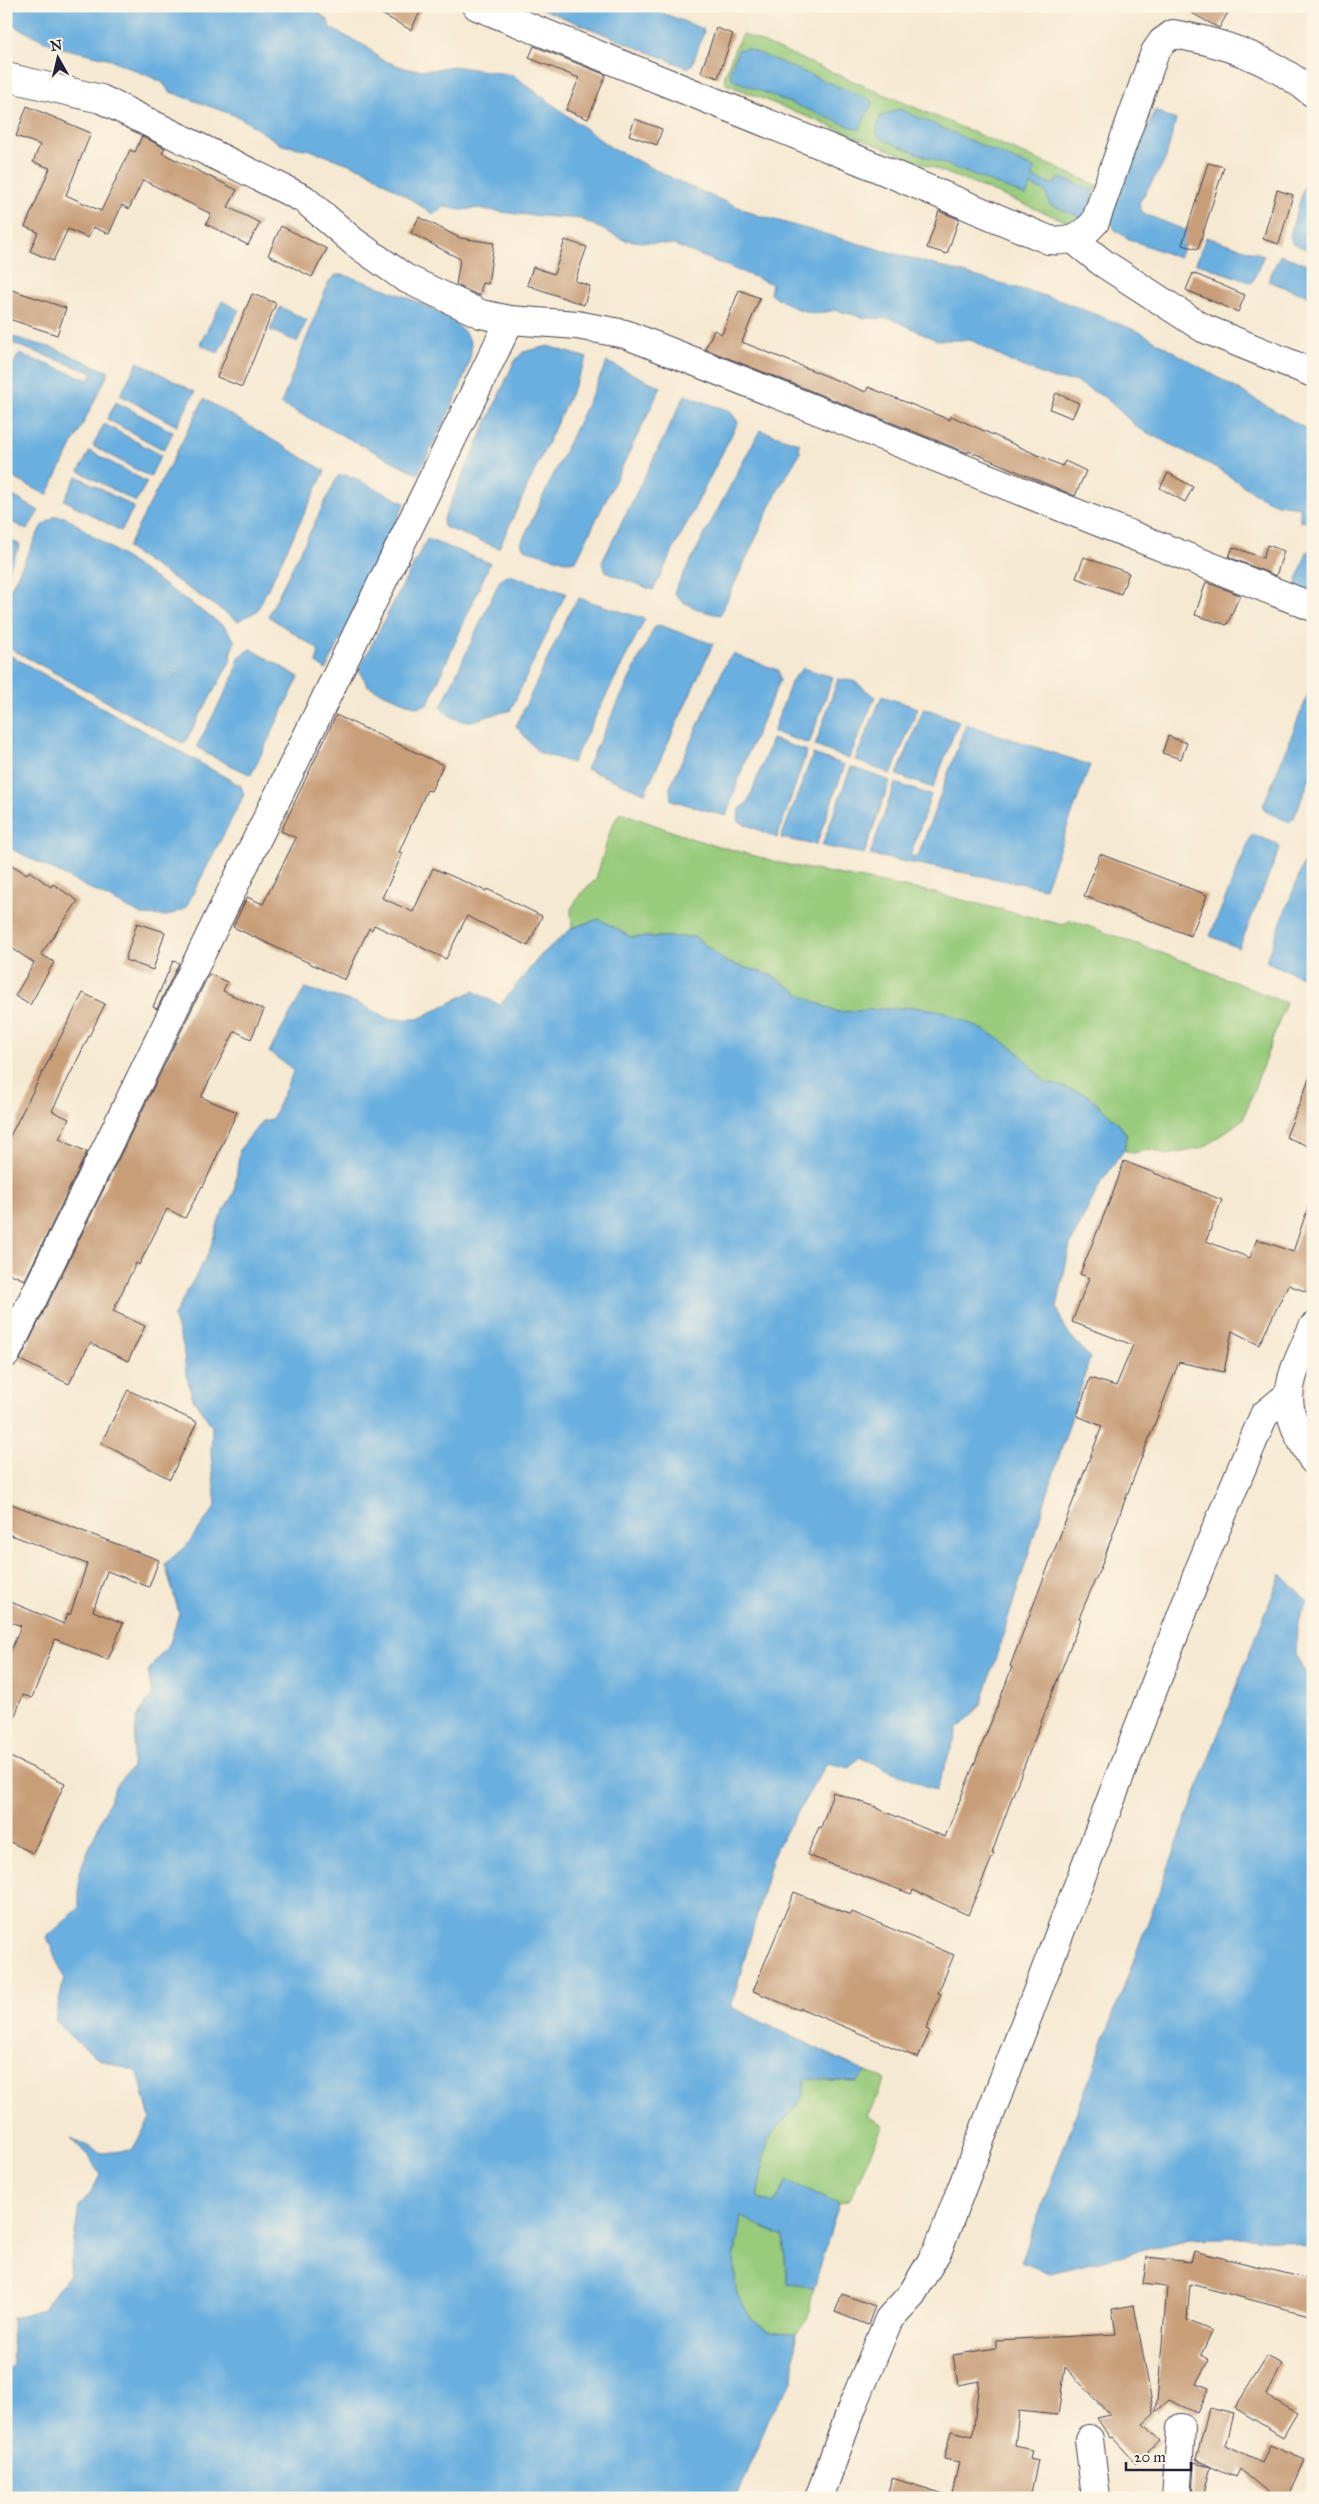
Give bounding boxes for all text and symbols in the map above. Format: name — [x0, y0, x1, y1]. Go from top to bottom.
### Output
north arrow — [32, 32, 82, 82]
text: N — [49, 36, 63, 55]
scale bar — [1126, 2439, 1192, 2471]
text: 20 m — [1134, 2448, 1166, 2466]

